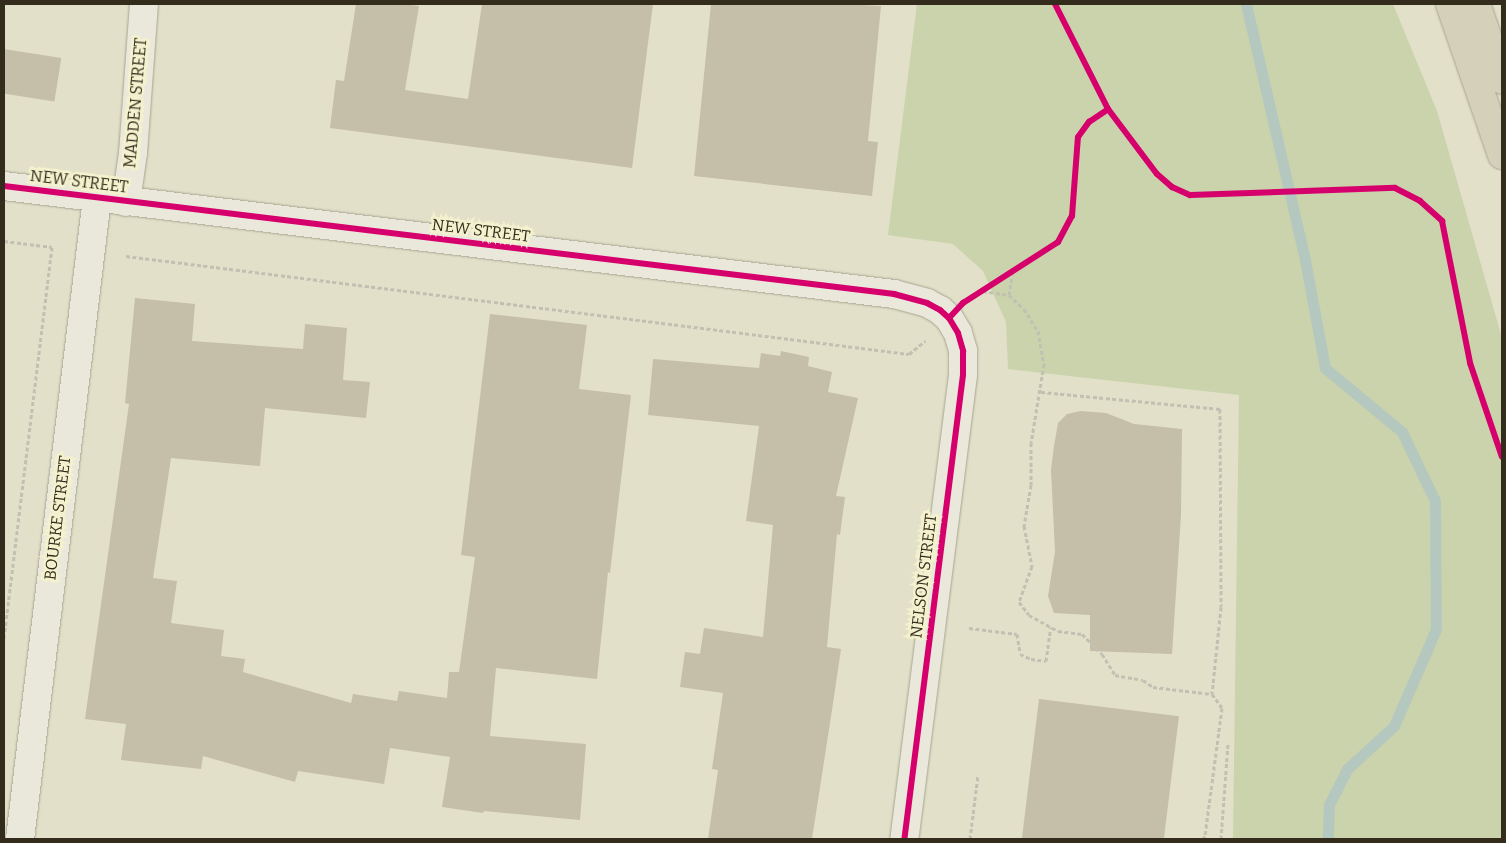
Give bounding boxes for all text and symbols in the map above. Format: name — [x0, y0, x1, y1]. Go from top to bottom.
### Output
street label: MADDEN STREET — [121, 37, 151, 169]
street label: NEW STREET — [29, 166, 129, 198]
street label: NEW STREET — [431, 215, 531, 247]
street label: BOURKE STREET — [41, 455, 75, 581]
street label: NELSON STREET — [907, 513, 941, 639]

